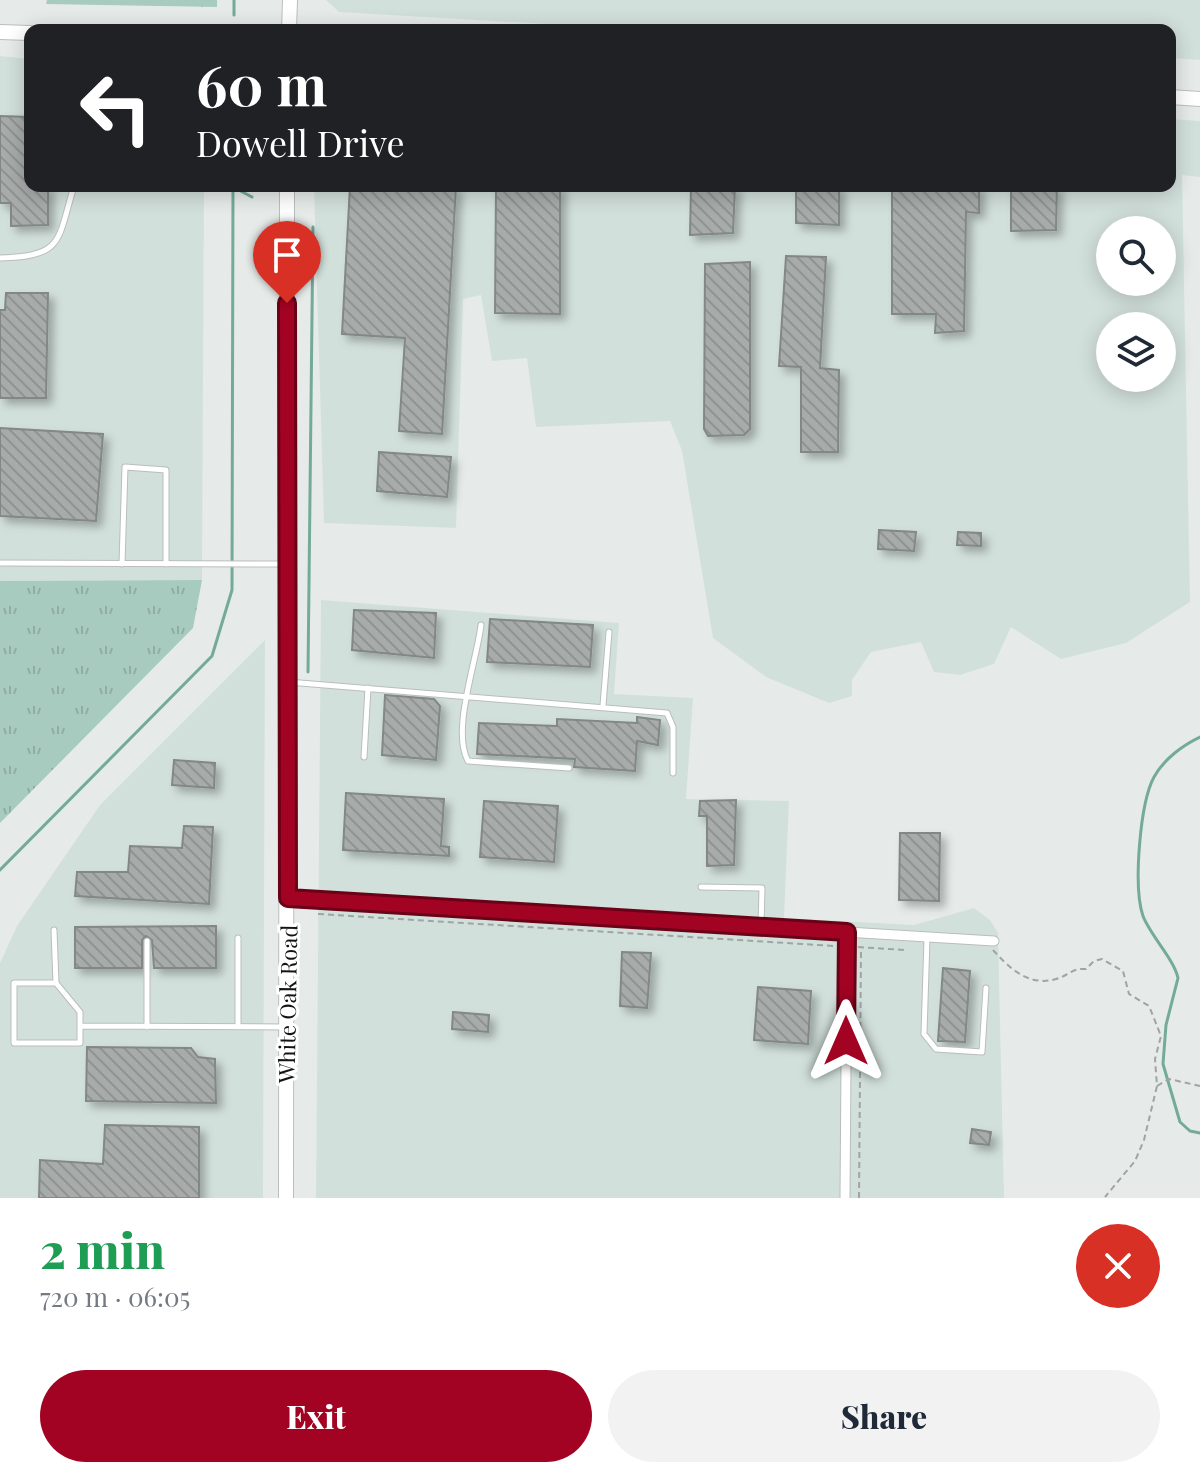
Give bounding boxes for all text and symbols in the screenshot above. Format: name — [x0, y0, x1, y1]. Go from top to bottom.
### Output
text: 60 m — [196, 46, 327, 121]
icon: left — [64, 56, 168, 160]
text: Dowell Drive — [196, 118, 405, 166]
map controls — [1096, 216, 1176, 392]
button: search — [1096, 216, 1176, 296]
pin — [253, 221, 321, 303]
icon: arrive — [265, 233, 309, 277]
button: layers — [1096, 312, 1176, 392]
street label: White Oak Road — [271, 924, 303, 1084]
position arrow — [804, 999, 888, 1083]
text: 2 min — [40, 1217, 165, 1281]
button: close — [1076, 1224, 1160, 1308]
text: 720 m · 06:05 — [40, 1279, 190, 1314]
button: Exit — [40, 1370, 592, 1462]
button: Share — [608, 1370, 1160, 1462]

